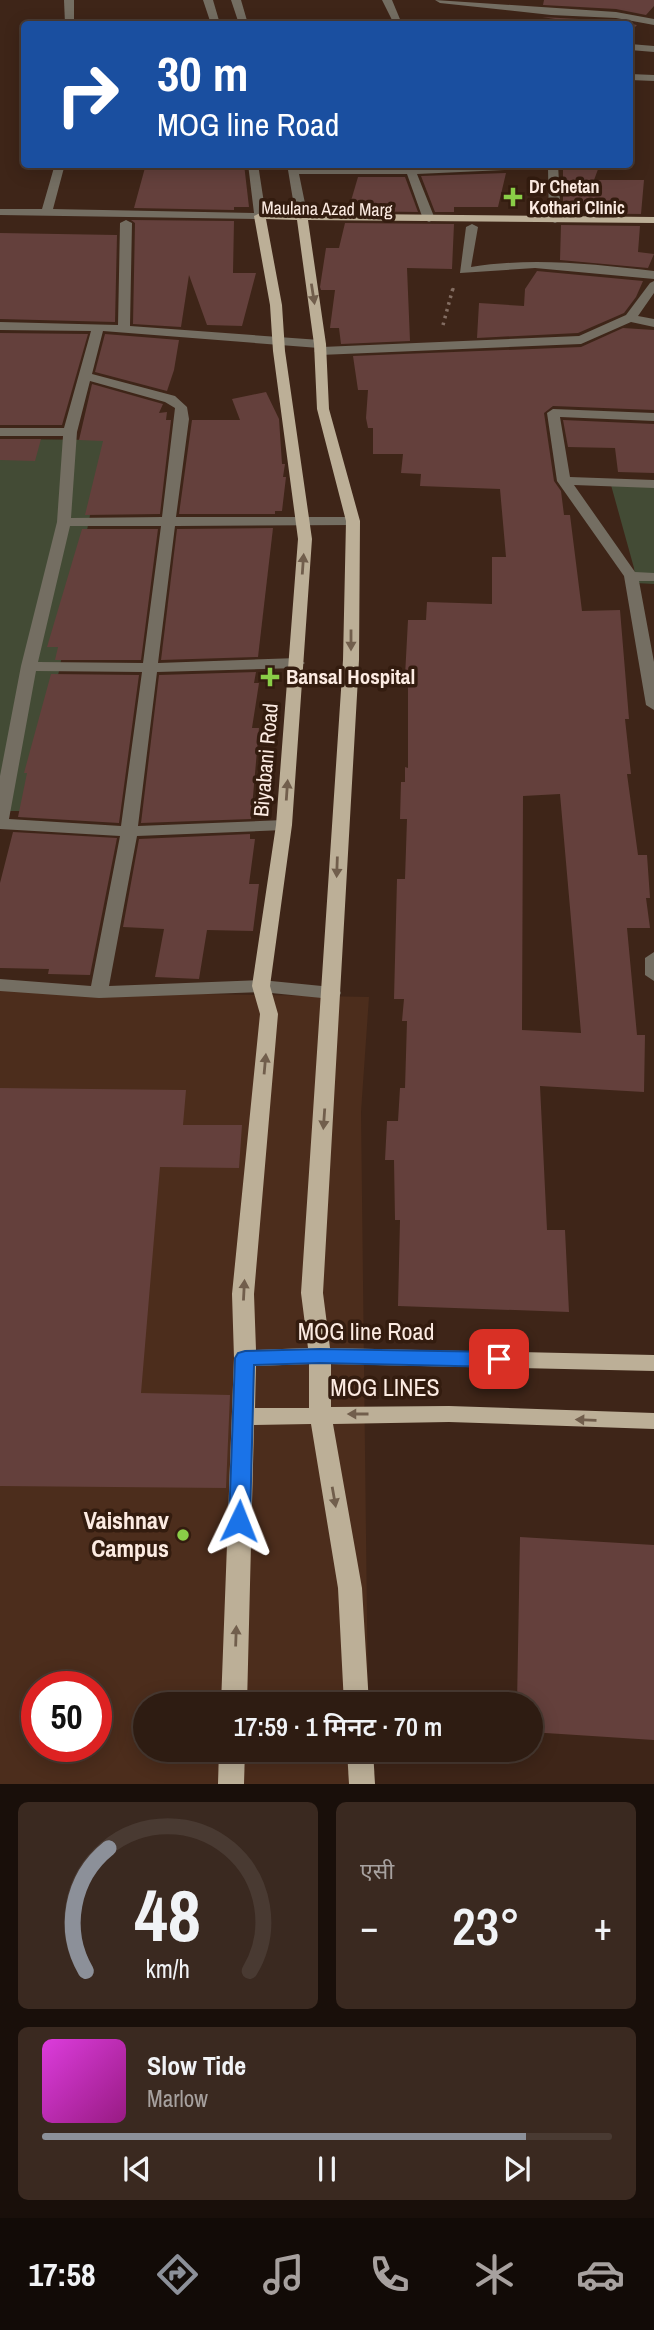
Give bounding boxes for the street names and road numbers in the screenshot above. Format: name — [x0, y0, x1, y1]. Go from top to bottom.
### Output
street label: Maulana Azad Marg — [261, 195, 394, 222]
street label: Biyabani Road — [246, 702, 285, 818]
street label: MOG line Road — [298, 1315, 434, 1347]
street label: MOG LINES — [330, 1371, 440, 1403]

